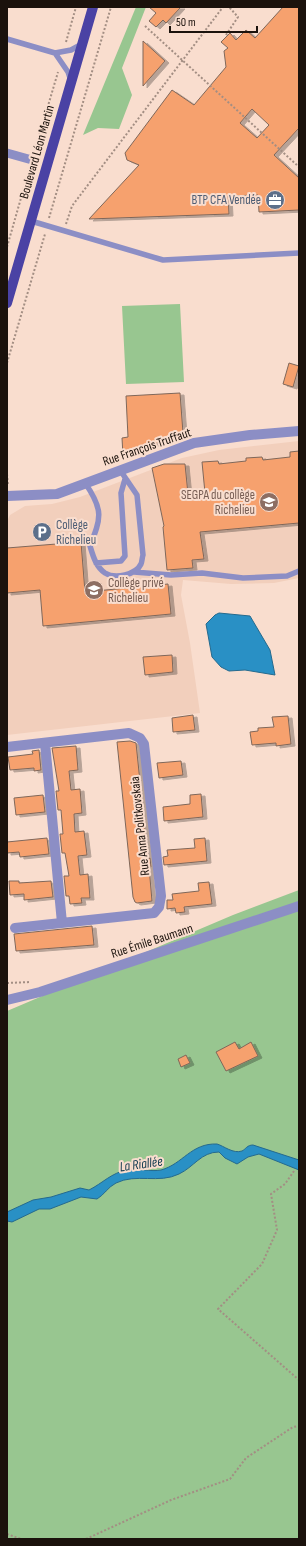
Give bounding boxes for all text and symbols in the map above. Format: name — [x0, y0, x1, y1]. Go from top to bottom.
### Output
scale bar — [170, 8, 257, 34]
text: 50 m — [176, 15, 196, 30]
street label: Boulevard Léon Martin — [16, 103, 58, 201]
office icon: BTP CFA Vendée — [264, 189, 286, 211]
place label: BTP CFA Vendée — [192, 192, 261, 208]
street label: Rue François Truffaut — [101, 424, 193, 470]
place label: SEGPA du collège Richelieu — [181, 487, 255, 518]
school or university icon: SEGPA du collège Richelieu — [258, 491, 280, 513]
place label: Collège Richelieu — [56, 517, 96, 548]
parking icon: Collège Richelieu — [31, 521, 53, 543]
place label: Collège privé Richelieu — [108, 575, 164, 606]
school or university icon: Collège privé Richelieu — [83, 579, 105, 601]
street label: Rue Anna Politkovskaia — [127, 776, 153, 876]
street label: Rue Émile Baumann — [109, 920, 195, 962]
water label: La Riallée — [118, 1152, 164, 1175]

